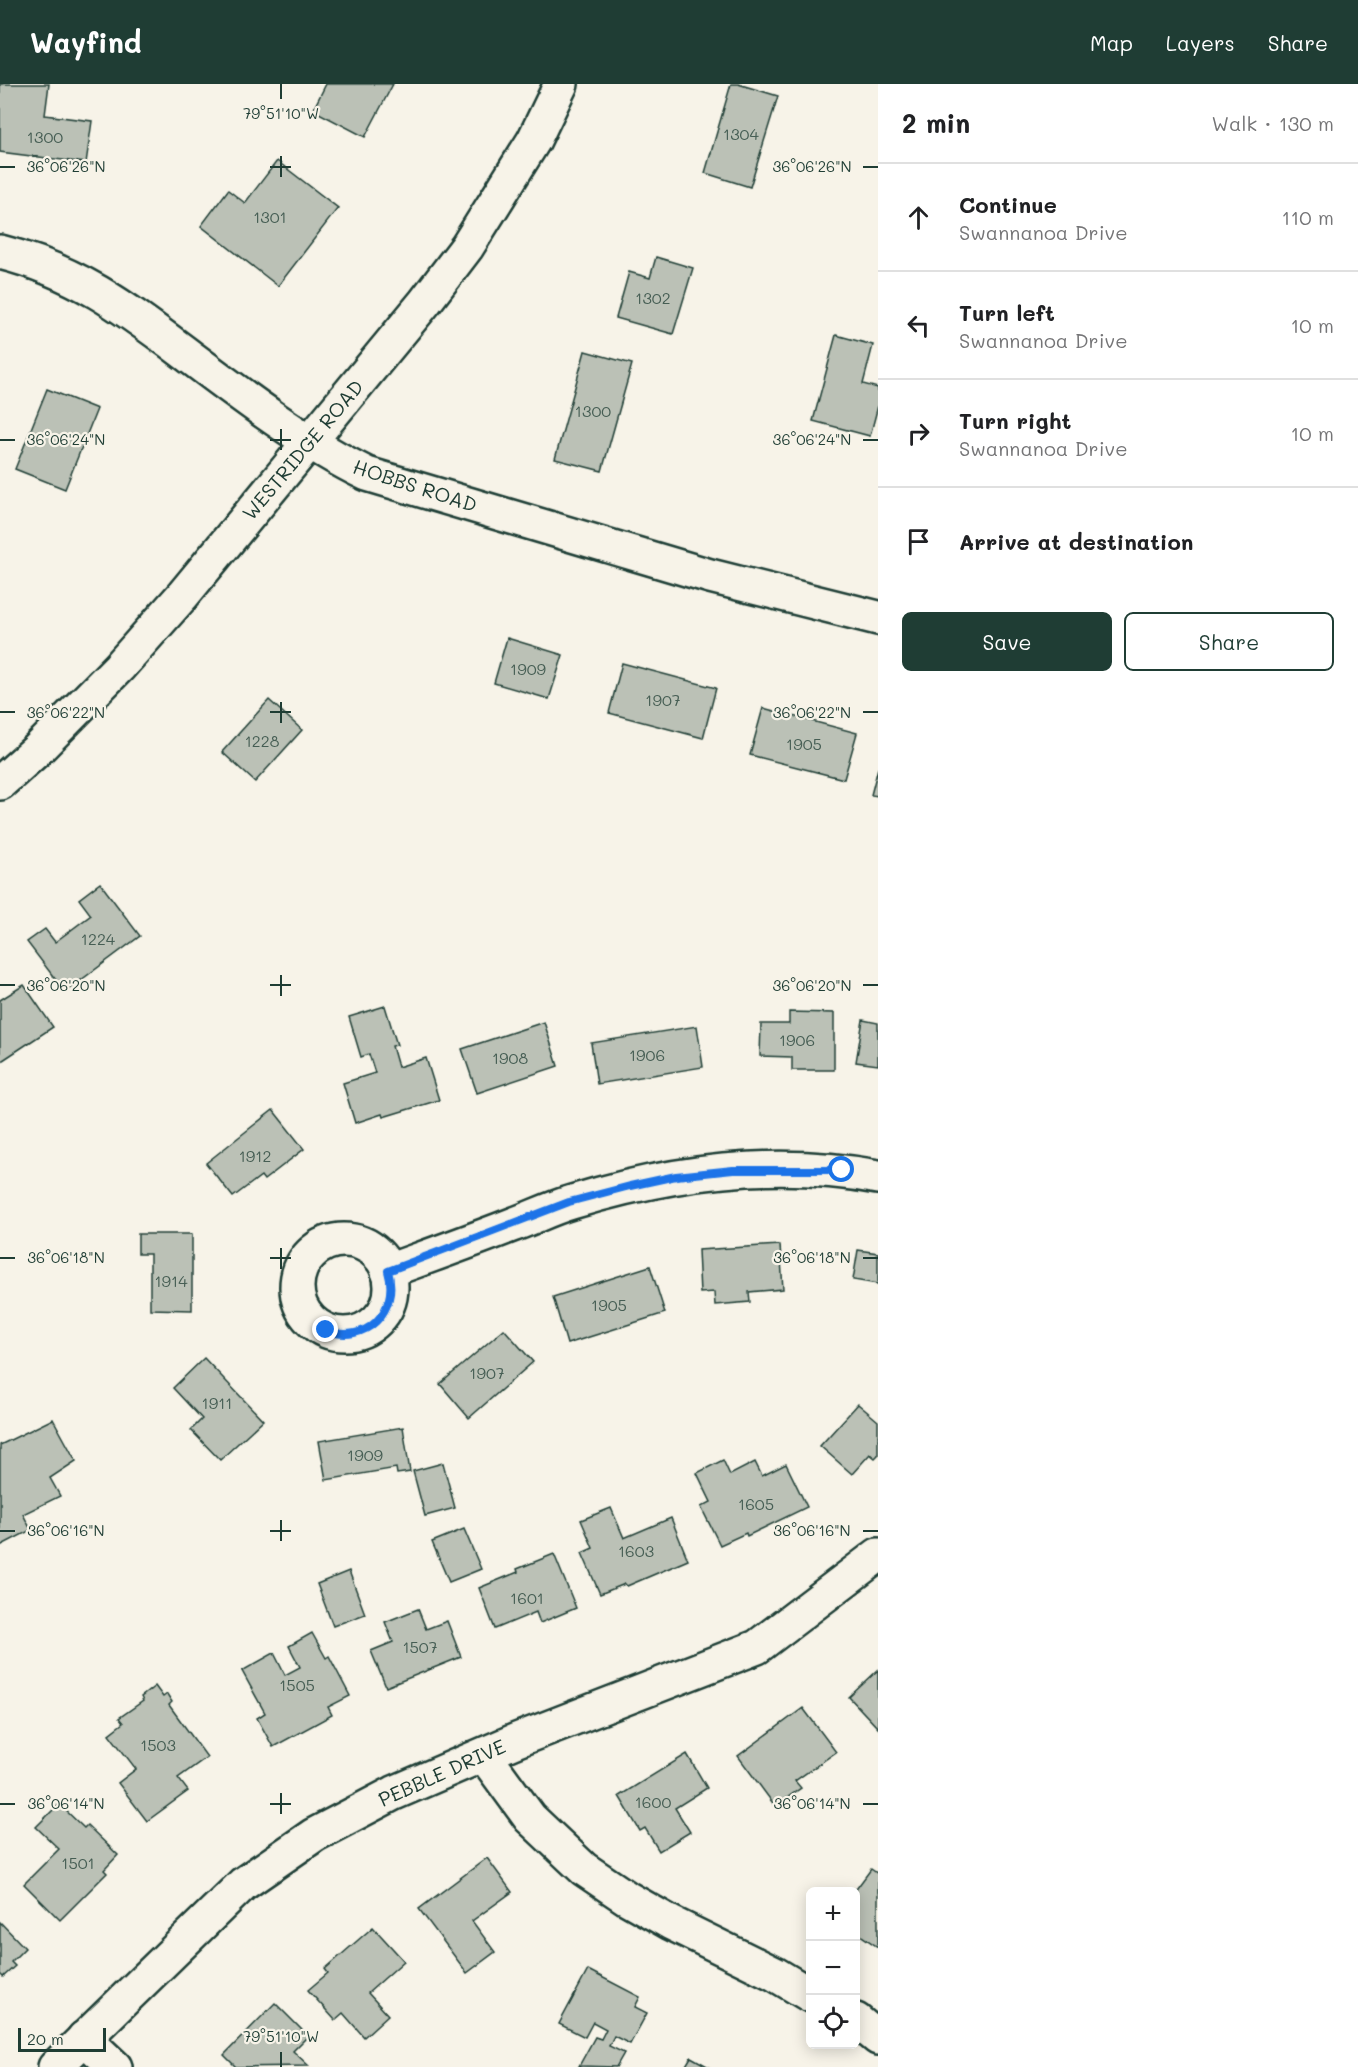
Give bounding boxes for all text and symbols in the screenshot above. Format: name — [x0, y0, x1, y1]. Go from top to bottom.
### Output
text: Wayfind — [30, 24, 141, 60]
text: Map — [1090, 29, 1133, 56]
text: Layers — [1166, 29, 1235, 56]
text: Share — [1268, 29, 1328, 56]
text: 79°51'10"W — [243, 103, 319, 123]
text: 2 min — [902, 106, 970, 140]
text: Walk · 130 m — [1211, 110, 1334, 136]
house number: 1304 — [723, 123, 760, 144]
house number: 1300 — [27, 126, 63, 147]
text: 36°06'26"N — [26, 156, 106, 176]
text: 36°06'26"N — [772, 156, 852, 176]
text: Continue — [959, 190, 1057, 219]
icon: ahead — [902, 201, 935, 234]
text: 110 m — [1281, 204, 1334, 230]
house number: 1301 — [253, 206, 287, 227]
text: Swannanoa Drive — [959, 219, 1128, 245]
house number: 1302 — [635, 287, 671, 308]
text: Turn left — [959, 298, 1055, 327]
icon: left — [902, 309, 935, 342]
text: 10 m — [1290, 312, 1334, 338]
text: Swannanoa Drive — [959, 327, 1128, 353]
street label: WESTRIDGE ROAD — [236, 374, 369, 525]
house number: 1300 — [575, 400, 611, 421]
text: Turn right — [959, 406, 1071, 435]
icon: right — [902, 417, 935, 450]
text: 10 m — [1290, 420, 1334, 446]
text: 36°06'24"N — [27, 429, 105, 449]
text: 36°06'24"N — [773, 429, 851, 449]
text: Swannanoa Drive — [959, 435, 1128, 461]
street label: HOBBS ROAD — [350, 453, 481, 517]
icon: arrive — [902, 525, 935, 558]
text: Arrive at destination — [959, 527, 1194, 556]
button: Save — [902, 612, 1112, 671]
button: Share — [1124, 612, 1334, 671]
house number: 1909 — [510, 658, 546, 679]
house number: 1907 — [645, 689, 681, 710]
text: 36°06'22"N — [27, 702, 105, 722]
text: 36°06'22"N — [773, 702, 851, 722]
house number: 1228 — [245, 730, 280, 751]
house number: 1905 — [786, 733, 822, 754]
house number: 1224 — [81, 928, 116, 949]
text: 36°06'20"N — [26, 975, 106, 995]
text: 36°06'20"N — [772, 975, 852, 995]
house number: 1906 — [779, 1029, 815, 1050]
house number: 1906 — [629, 1044, 665, 1065]
house number: 1908 — [492, 1047, 528, 1068]
house number: 1912 — [239, 1145, 271, 1166]
route start — [828, 1156, 854, 1182]
text: 36°06'18"N — [27, 1247, 105, 1267]
text: 36°06'18"N — [773, 1247, 851, 1267]
house number: 1914 — [154, 1270, 188, 1291]
house number: 1905 — [591, 1294, 627, 1315]
route end — [312, 1316, 338, 1342]
house number: 1907 — [469, 1362, 505, 1383]
house number: 1911 — [202, 1392, 232, 1413]
house number: 1909 — [347, 1444, 383, 1465]
house number: 1605 — [738, 1493, 774, 1514]
text: 36°06'16"N — [27, 1520, 105, 1540]
text: 36°06'16"N — [773, 1520, 851, 1540]
house number: 1603 — [618, 1540, 654, 1561]
house number: 1601 — [510, 1587, 544, 1608]
house number: 1507 — [402, 1636, 438, 1657]
house number: 1505 — [279, 1674, 315, 1695]
street label: PEBBLE DRIVE — [374, 1732, 509, 1812]
house number: 1503 — [140, 1734, 176, 1755]
house number: 1600 — [635, 1791, 671, 1812]
text: 36°06'14"N — [27, 1793, 105, 1813]
text: 36°06'14"N — [773, 1793, 851, 1813]
house number: 1501 — [61, 1852, 95, 1873]
map controls — [806, 1887, 860, 2049]
button: + — [806, 1887, 860, 1941]
button: − — [806, 1941, 860, 1995]
button: locate — [806, 1995, 860, 2049]
scale bar — [18, 2025, 106, 2052]
text: 79°51'10"W — [243, 2026, 319, 2046]
text: 20 m — [27, 2028, 64, 2049]

